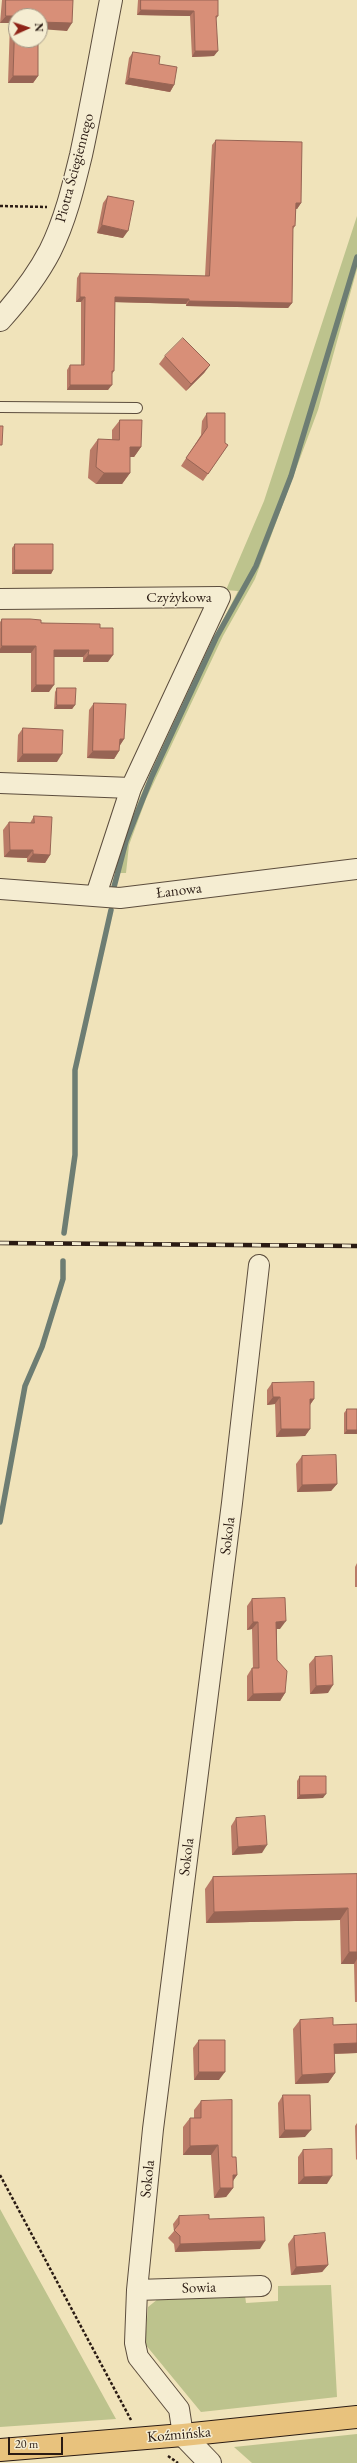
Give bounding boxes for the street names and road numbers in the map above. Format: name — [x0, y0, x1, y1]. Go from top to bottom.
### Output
street label: Piotra Ściegiennego — [52, 111, 98, 225]
street label: Czyżykowa — [146, 589, 212, 607]
street label: Łanowa — [155, 879, 203, 903]
street label: Sokola — [217, 1516, 239, 1556]
street label: Sokola — [176, 1837, 198, 1877]
street label: Sokola — [137, 2159, 159, 2199]
street label: Sowia — [182, 2278, 216, 2298]
street label: Koźmińska — [146, 2423, 212, 2447]

